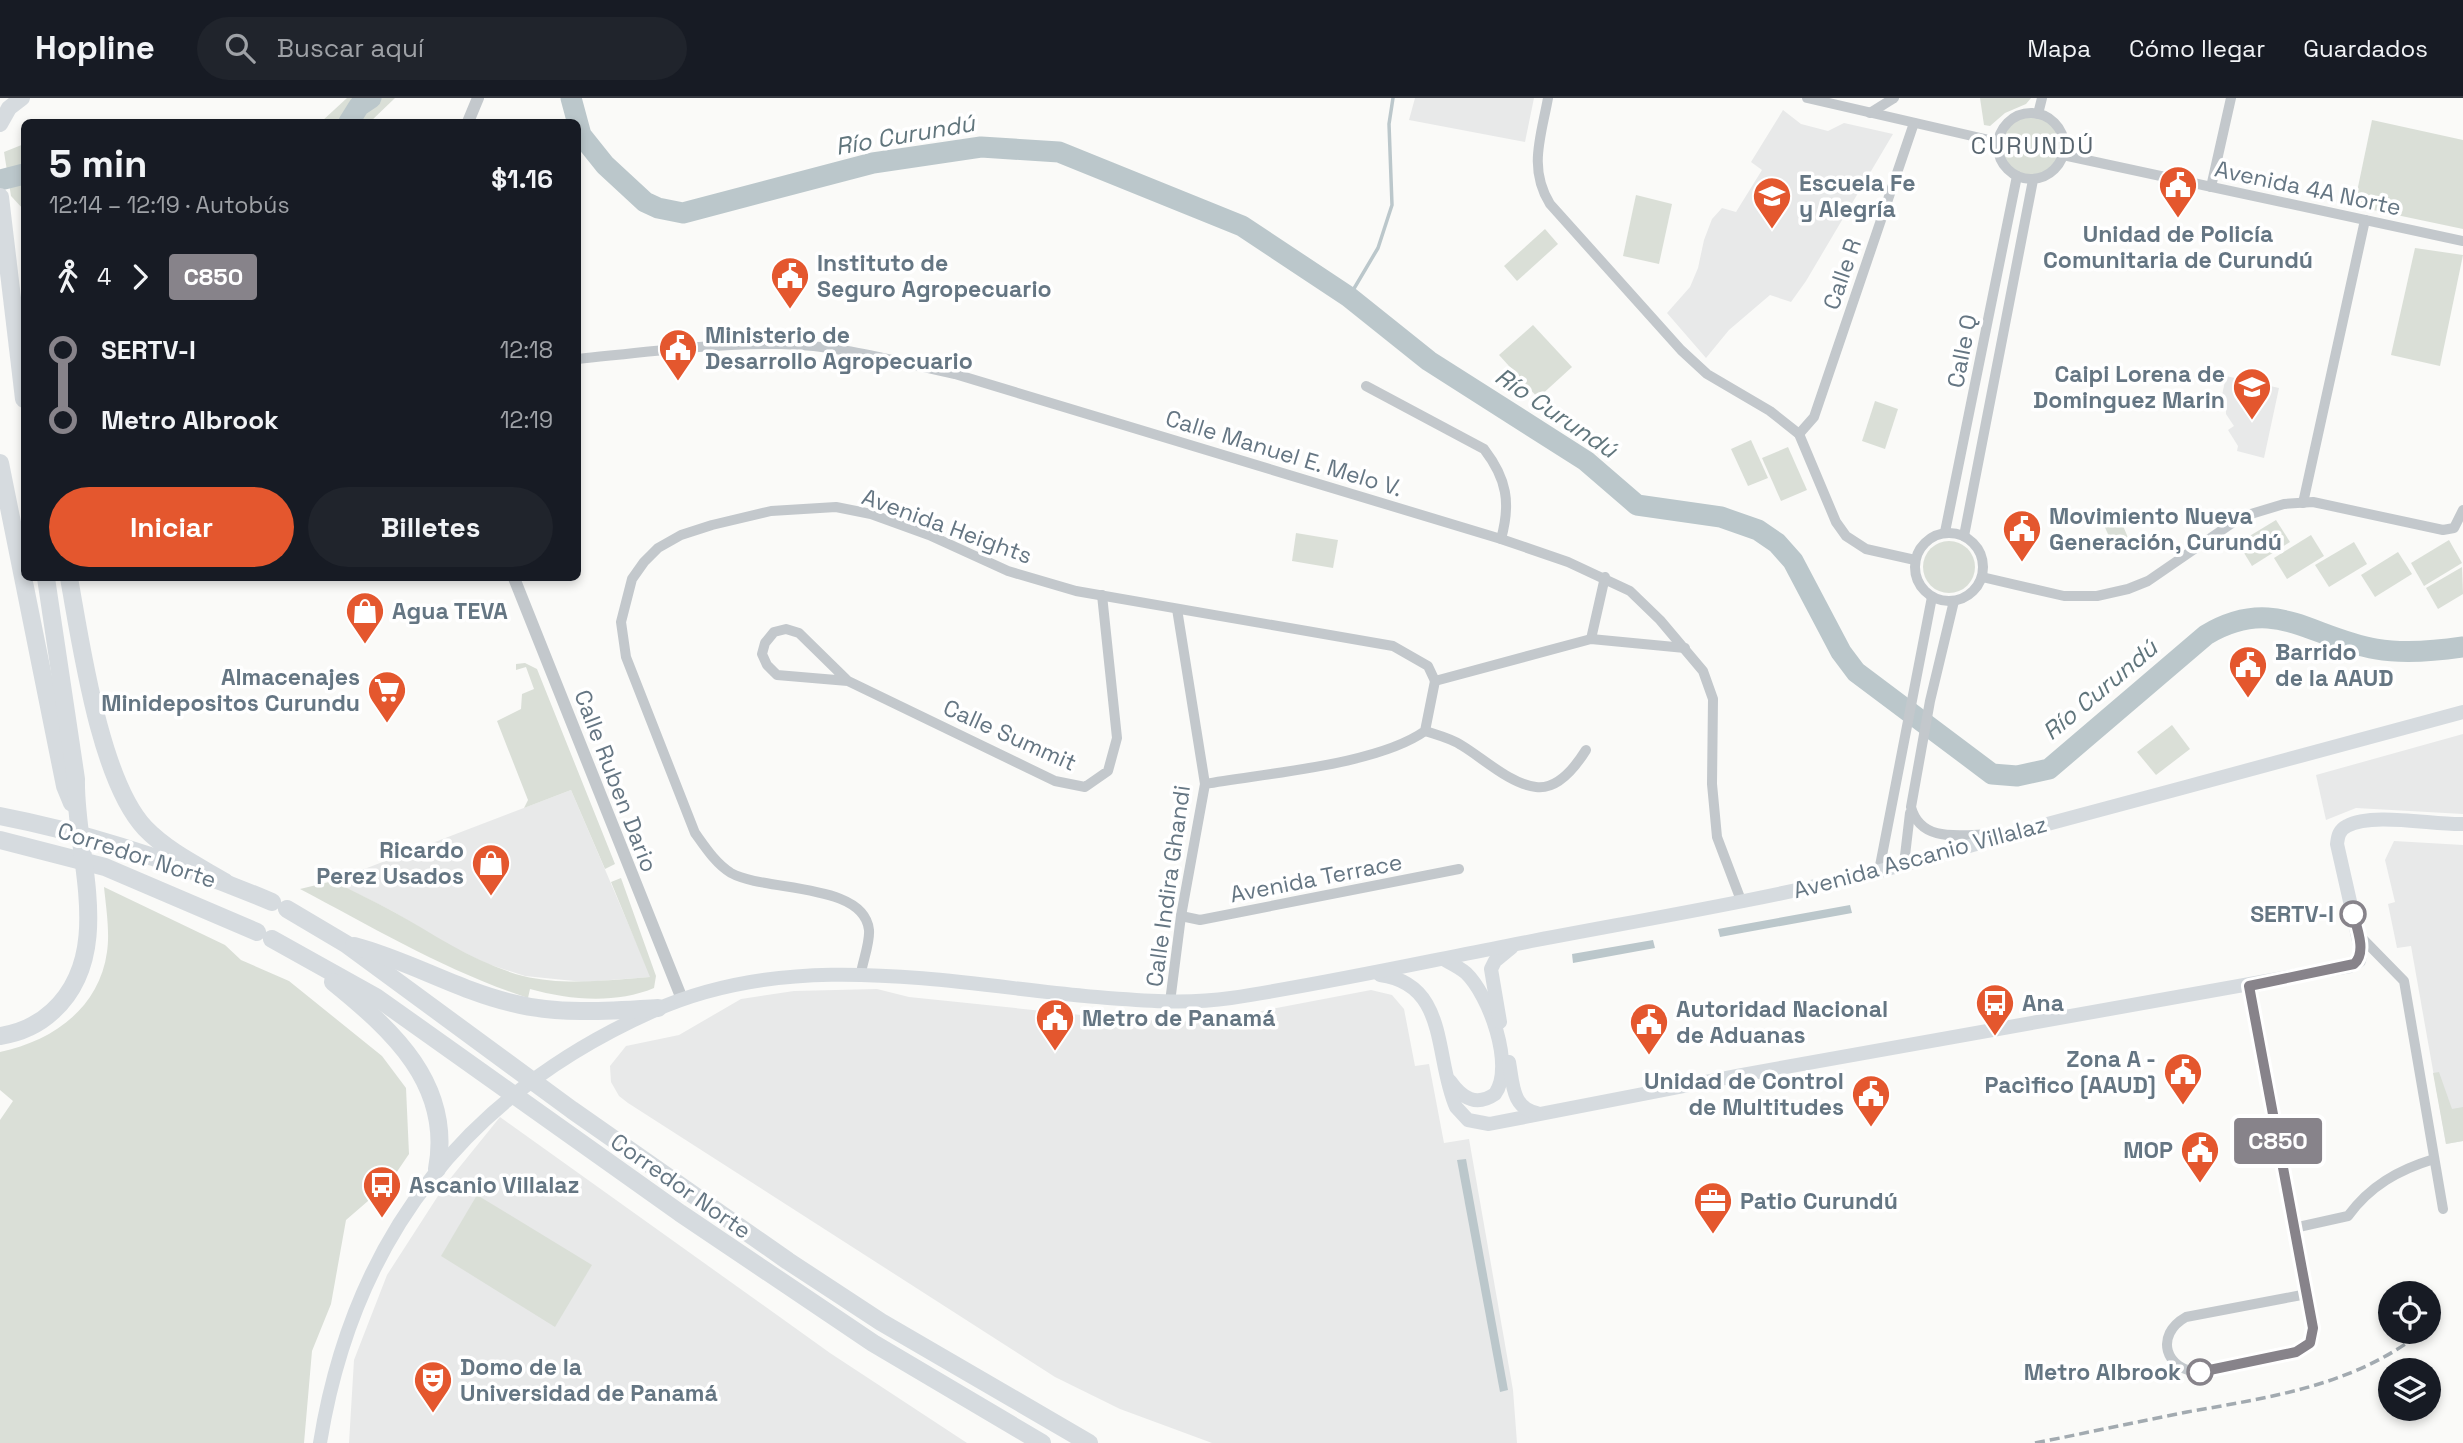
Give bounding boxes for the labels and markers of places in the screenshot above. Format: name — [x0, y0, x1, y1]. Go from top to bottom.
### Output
public building icon: Unidad de Policía Comunitaria de Curundú — [2157, 164, 2199, 219]
place label: Escuela Fe y Alegría — [1799, 168, 1915, 224]
school or university icon: Escuela Fe y Alegría — [1751, 175, 1793, 230]
place label: Unidad de Policía Comunitaria de Curundú — [2043, 219, 2313, 275]
place label: Instituto de Seguro Agropecuario — [817, 248, 1052, 304]
public building icon: Instituto de Seguro Agropecuario — [769, 255, 811, 310]
place label: Ministerio de Desarrollo Agropecuario — [705, 320, 973, 376]
public building icon: Ministerio de Desarrollo Agropecuario — [657, 327, 699, 382]
place label: Caipi Lorena de Dominguez Marin — [2033, 359, 2225, 415]
school or university icon: Caipi Lorena de Dominguez Marin — [2231, 366, 2273, 421]
place label: Movimiento Nueva Generación, Curundú — [2049, 501, 2282, 557]
public building icon: Movimiento Nueva Generación, Curundú — [2001, 508, 2043, 563]
shop icon: Agua TEVA — [344, 590, 386, 645]
place label: Agua TEVA — [392, 596, 508, 626]
place label: Barrido de la AAUD — [2275, 637, 2393, 693]
public building icon: Barrido de la AAUD — [2227, 644, 2269, 699]
place label: Almacenajes Minidepositos Curundu — [101, 662, 360, 718]
supermarket icon: Almacenajes Minidepositos Curundu — [366, 669, 408, 724]
place label: Ricardo Perez Usados — [316, 835, 464, 891]
shop icon: Ricardo Perez Usados — [470, 842, 512, 897]
place label: SERTV-I — [2250, 899, 2334, 929]
marker: SERTV-I — [2340, 901, 2366, 927]
bus stop icon: Ana — [1974, 982, 2016, 1037]
place label: Ana — [2022, 988, 2064, 1018]
place label: Autoridad Nacional de Aduanas — [1676, 994, 1888, 1050]
public building icon: Metro de Panamá — [1034, 997, 1076, 1052]
public building icon: Autoridad Nacional de Aduanas — [1628, 1001, 1670, 1056]
place label: Metro de Panamá — [1082, 1003, 1275, 1033]
place label: Zona A - Pacìfico [AAUD] — [1985, 1044, 2156, 1100]
public building icon: Zona A - Pacìfico [AAUD] — [2162, 1051, 2204, 1106]
place label: Unidad de Control de Multitudes — [1644, 1066, 1844, 1122]
public building icon: Unidad de Control de Multitudes — [1850, 1073, 1892, 1128]
public building icon: MOP — [2179, 1129, 2221, 1184]
place label: MOP — [2123, 1135, 2173, 1165]
bus stop icon: Ascanio Villalaz — [361, 1164, 403, 1219]
place label: Ascanio Villalaz — [409, 1170, 580, 1200]
office icon: Patio Curundú — [1692, 1180, 1734, 1235]
place label: Patio Curundú — [1740, 1186, 1898, 1216]
place label: Domo de la Universidad de Panamá — [460, 1352, 718, 1408]
place label: Metro Albrook — [2024, 1357, 2181, 1387]
theatre icon: Domo de la Universidad de Panamá — [412, 1359, 454, 1414]
marker: Metro Albrook — [2187, 1359, 2213, 1385]

